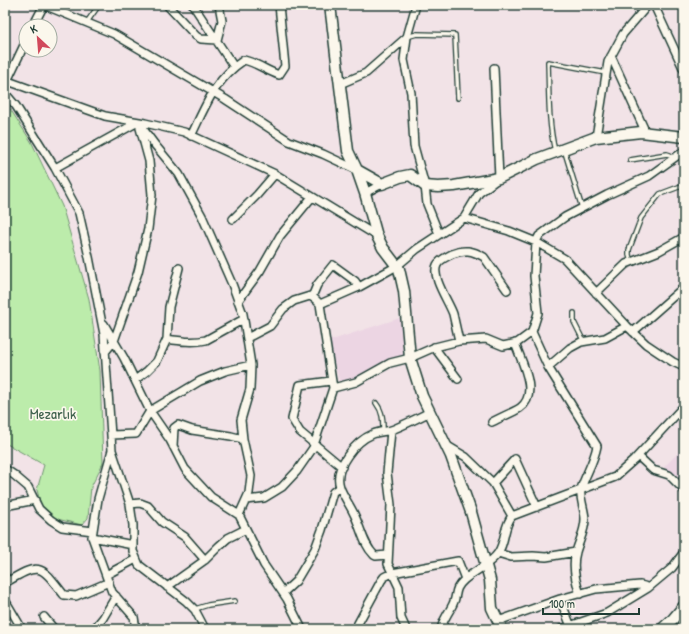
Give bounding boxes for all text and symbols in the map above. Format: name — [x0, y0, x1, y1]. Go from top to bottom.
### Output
north arrow — [18, 18, 58, 58]
text: K — [28, 21, 39, 37]
park label: Mezarlık — [30, 403, 76, 424]
scale bar — [543, 590, 639, 616]
text: 100 m — [549, 595, 575, 612]

